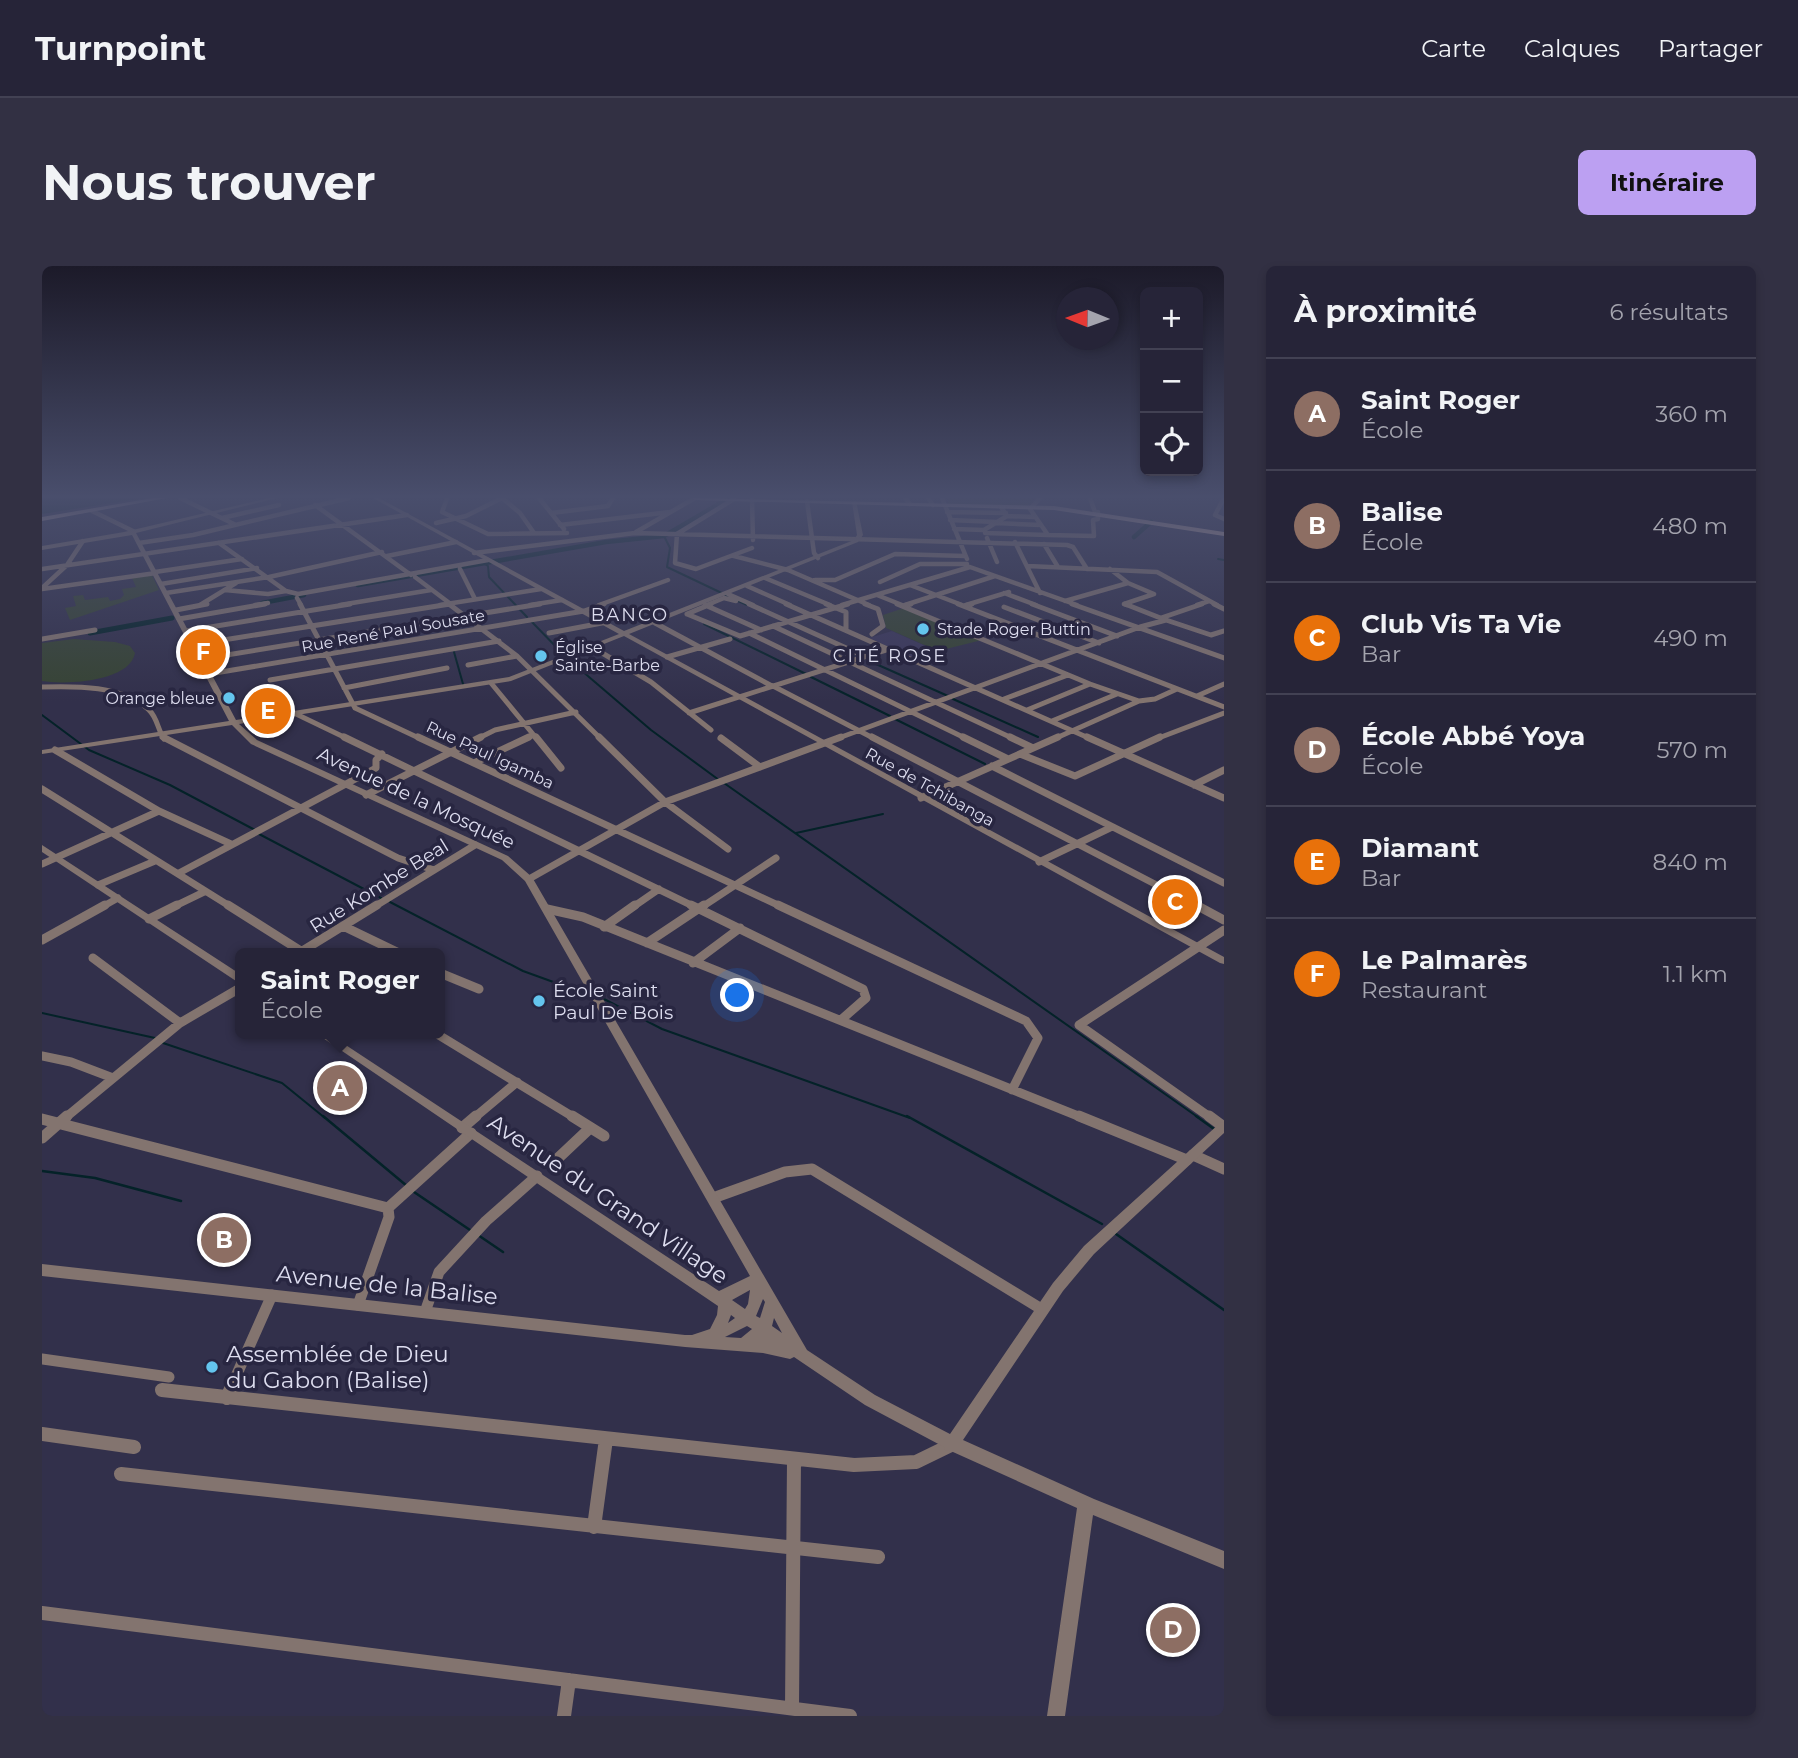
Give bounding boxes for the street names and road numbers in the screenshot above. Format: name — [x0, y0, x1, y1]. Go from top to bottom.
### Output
street label: Rue René Paul Sousate — [300, 606, 486, 656]
street label: Rue Paul Igamba — [423, 717, 557, 793]
street label: Avenue de la Mosquée — [314, 742, 518, 854]
street label: Rue de Tchibanga — [862, 744, 998, 830]
street label: Rue Kombe Beal — [305, 834, 453, 938]
street label: Avenue du Grand Village — [482, 1108, 734, 1290]
street label: Avenue de la Balise — [275, 1259, 499, 1311]

